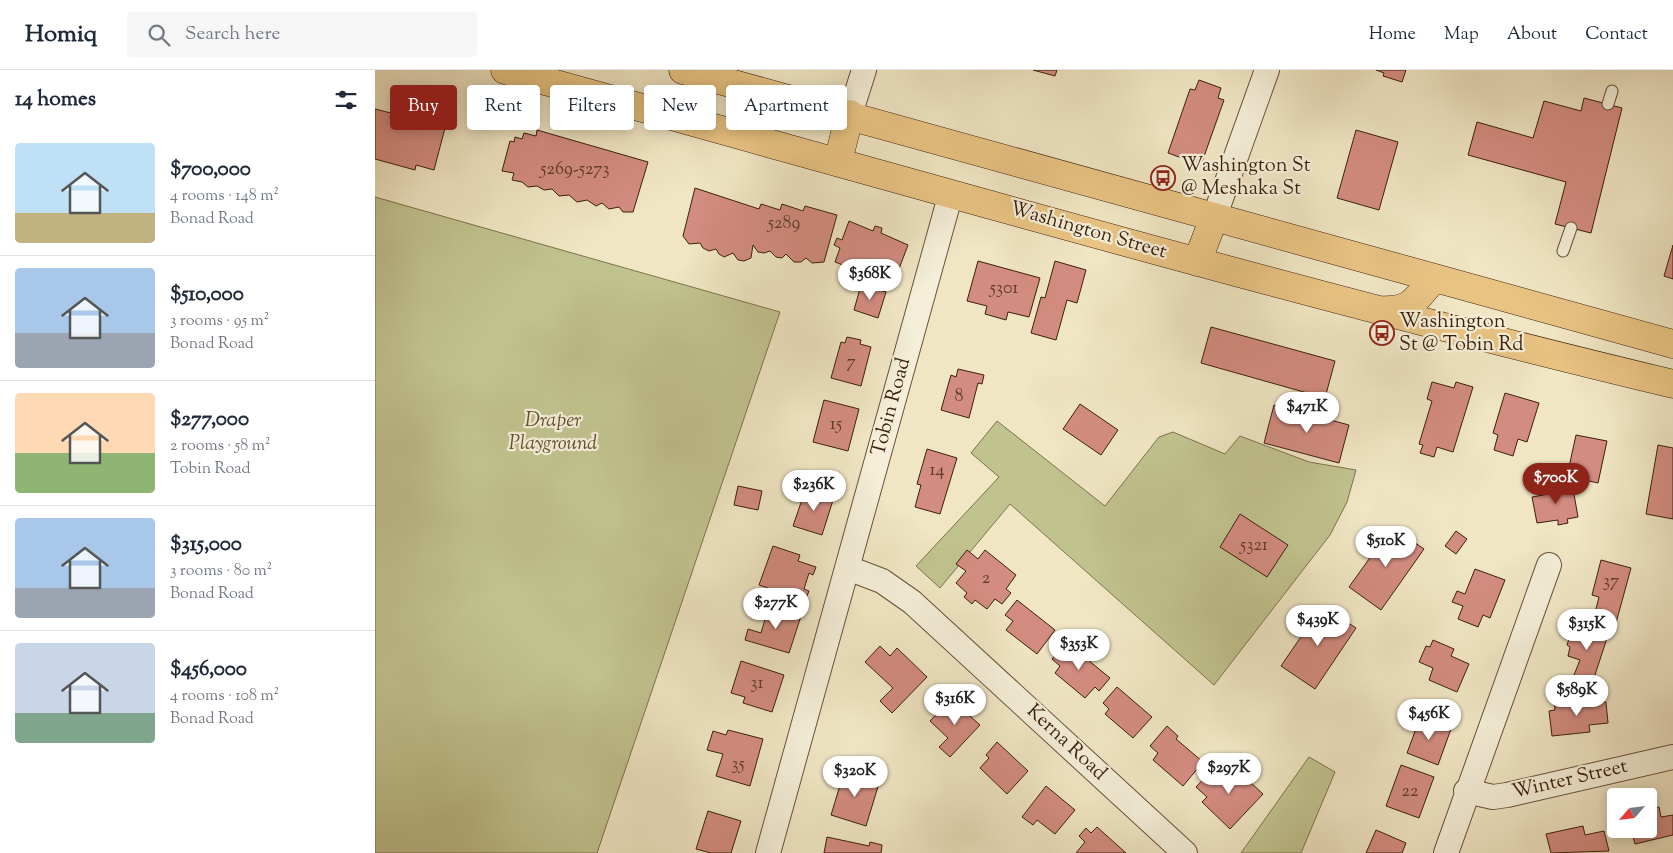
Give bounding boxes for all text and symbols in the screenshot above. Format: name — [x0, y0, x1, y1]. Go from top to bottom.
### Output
search box — [127, 12, 477, 57]
text: Homiq — [25, 18, 97, 52]
icon: search — [145, 21, 173, 49]
text: Search here — [185, 21, 280, 48]
text: Home — [1369, 22, 1416, 48]
text: Map — [1444, 22, 1479, 48]
text: About — [1507, 22, 1557, 48]
text: Contact — [1585, 22, 1648, 48]
text: 14 homes — [15, 85, 96, 115]
chip: Buy — [390, 85, 457, 130]
chip: Rent — [467, 85, 540, 130]
chip: Filters — [550, 85, 634, 130]
chip: New — [644, 85, 716, 130]
chip: Apartment — [726, 85, 847, 130]
icon: filters — [332, 86, 360, 114]
place label: Washington St @ Meshaka St — [1181, 152, 1311, 204]
text: $700,000 — [170, 155, 251, 185]
house number: 5269-5273 — [539, 157, 610, 183]
icon: home — [55, 163, 115, 223]
bus stop icon: Washington St @ Meshaka St — [1150, 165, 1176, 191]
text: 4 rooms · 148 m² — [170, 185, 279, 208]
street label: Washington Street — [1006, 195, 1170, 267]
text: Bonad Road — [170, 208, 254, 231]
house number: 5289 — [767, 211, 800, 237]
pin: $368K — [835, 258, 905, 301]
text: $368K — [849, 263, 891, 286]
house number: 5301 — [989, 276, 1018, 302]
text: $510,000 — [170, 280, 244, 310]
icon: home — [55, 288, 115, 348]
place label: Washington St @ Tobin Rd — [1399, 308, 1524, 360]
text: 3 rooms · 95 m² — [170, 310, 269, 333]
bus stop icon: Washington St @ Tobin Rd — [1369, 320, 1395, 346]
text: Bonad Road — [170, 333, 254, 356]
house number: 7 — [846, 350, 856, 376]
street label: Tobin Road — [865, 355, 919, 459]
house number: 8 — [955, 384, 964, 410]
pin: $471K — [1272, 392, 1342, 434]
text: $471K — [1286, 396, 1328, 419]
text: $277,000 — [170, 405, 249, 435]
park label: Draper Playground — [509, 407, 597, 459]
house number: 15 — [830, 412, 842, 438]
icon: home — [55, 413, 115, 473]
text: 2 rooms · 58 m² — [170, 435, 270, 458]
text: Tobin Road — [170, 458, 251, 481]
house number: 14 — [929, 458, 945, 484]
pin: $700K — [1521, 462, 1591, 505]
text: $700K — [1534, 467, 1578, 490]
pin: $236K — [779, 470, 849, 512]
text: $236K — [793, 474, 835, 497]
pin: $510K — [1351, 526, 1421, 568]
text: $315,000 — [170, 530, 242, 560]
text: $510K — [1366, 530, 1406, 553]
house number: 5321 — [1239, 533, 1268, 559]
icon: home — [55, 538, 115, 598]
text: 3 rooms · 80 m² — [170, 560, 272, 583]
house number: 2 — [982, 566, 991, 592]
house number: 37 — [1603, 569, 1619, 595]
text: Bonad Road — [170, 583, 254, 606]
pin: $277K — [741, 588, 811, 630]
text: $277K — [754, 592, 798, 615]
pin: $439K — [1283, 604, 1353, 647]
pin: $315K — [1552, 608, 1622, 651]
text: $439K — [1297, 609, 1339, 632]
text: $315K — [1568, 613, 1606, 636]
pin: $353K — [1044, 628, 1114, 671]
text: $353K — [1060, 633, 1098, 656]
text: $456,000 — [170, 655, 247, 685]
icon: home — [55, 663, 115, 723]
house number: 31 — [750, 671, 764, 697]
pin: $589K — [1542, 674, 1612, 717]
text: $589K — [1556, 679, 1598, 702]
pin: $316K — [920, 684, 990, 726]
text: 4 rooms · 108 m² — [170, 685, 279, 708]
text: $316K — [935, 688, 975, 711]
street label: Kerna Road — [1019, 698, 1113, 788]
pin: $456K — [1394, 698, 1464, 741]
text: $456K — [1408, 703, 1450, 726]
text: Bonad Road — [170, 708, 254, 731]
house number: 35 — [731, 752, 745, 778]
pin: $297K — [1194, 752, 1264, 795]
street label: Winter Street — [1509, 753, 1631, 807]
pin: $320K — [820, 756, 890, 798]
text: $297K — [1207, 757, 1251, 780]
text: $320K — [834, 760, 876, 783]
house number: 22 — [1402, 779, 1419, 805]
north arrow — [1607, 788, 1657, 838]
map controls — [1607, 788, 1657, 838]

